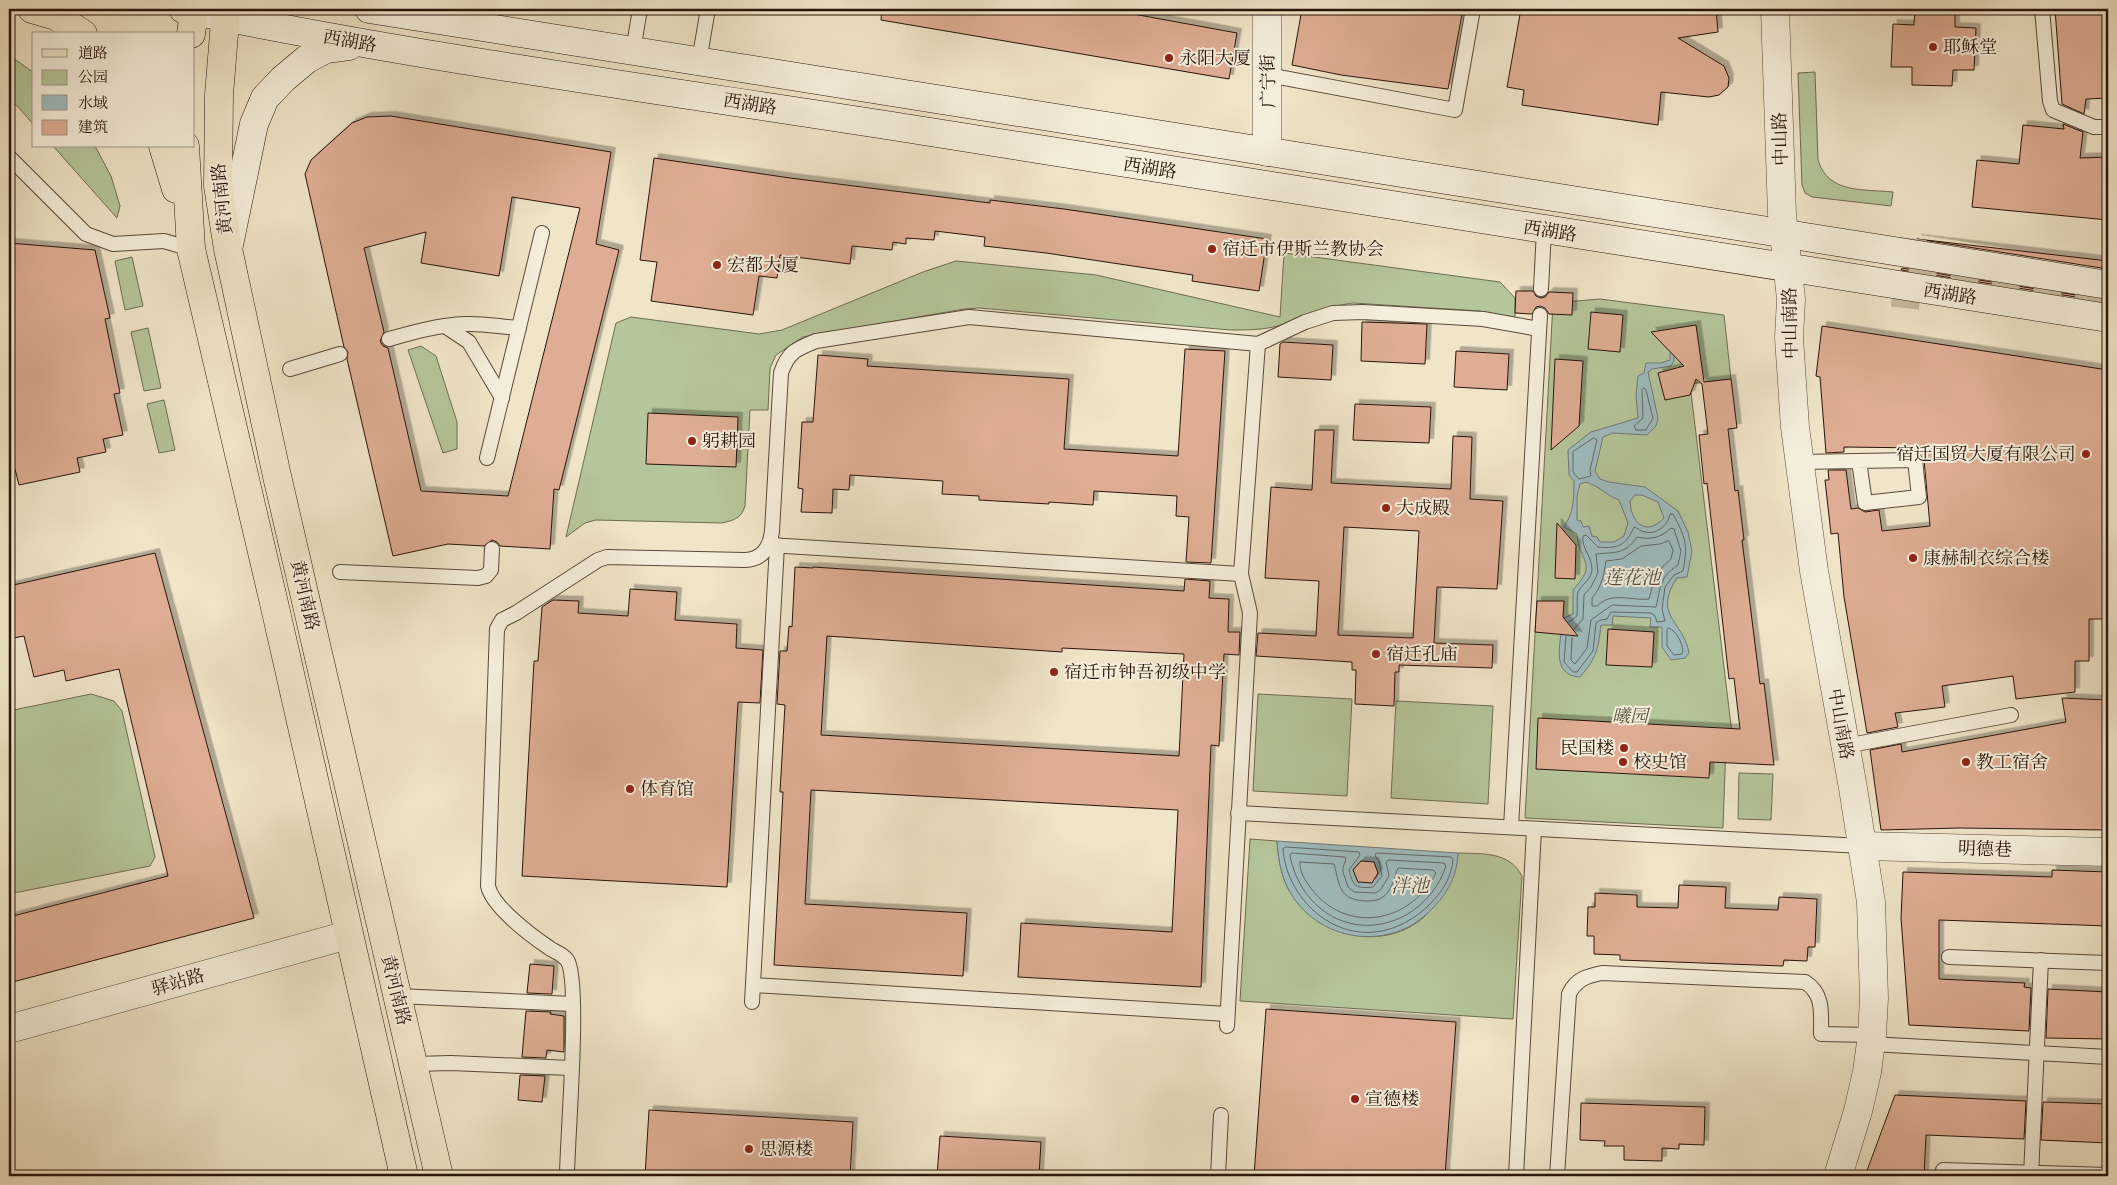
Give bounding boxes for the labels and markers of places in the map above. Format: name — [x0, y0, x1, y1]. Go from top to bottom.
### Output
place label: 耶稣堂 — [1943, 35, 1997, 58]
marker: 耶稣堂 — [1927, 41, 1939, 53]
place label: 永阳大厦 — [1179, 46, 1251, 69]
marker: 永阳大厦 — [1163, 52, 1175, 64]
place label: 宿迁市伊斯兰教协会 — [1222, 237, 1384, 260]
marker: 宿迁市伊斯兰教协会 — [1206, 243, 1218, 255]
place label: 宏都大厦 — [727, 253, 799, 276]
marker: 宏都大厦 — [711, 259, 723, 271]
place label: 躬耕园 — [702, 429, 756, 452]
marker: 躬耕园 — [686, 435, 698, 447]
place label: 宿迁国贸大厦有限公司 — [1896, 442, 2076, 465]
marker: 宿迁国贸大厦有限公司 — [2080, 448, 2092, 460]
place label: 大成殿 — [1396, 496, 1450, 519]
marker: 大成殿 — [1380, 502, 1392, 514]
place label: 康赫制衣综合楼 — [1923, 546, 2049, 569]
marker: 康赫制衣综合楼 — [1907, 552, 1919, 564]
place label: 宿迁孔庙 — [1386, 642, 1458, 665]
marker: 宿迁孔庙 — [1370, 648, 1382, 660]
place label: 宿迁市钟吾初级中学 — [1064, 660, 1226, 683]
marker: 宿迁市钟吾初级中学 — [1048, 666, 1060, 678]
place label: 民国楼 — [1560, 736, 1614, 759]
marker: 民国楼 — [1618, 742, 1630, 754]
place label: 校史馆 — [1633, 750, 1687, 773]
place label: 教工宿舍 — [1976, 750, 2048, 773]
marker: 校史馆 — [1617, 756, 1629, 768]
marker: 教工宿舍 — [1960, 756, 1972, 768]
place label: 体育馆 — [640, 777, 694, 800]
marker: 体育馆 — [624, 783, 636, 795]
place label: 宣德楼 — [1365, 1087, 1419, 1110]
marker: 宣德楼 — [1349, 1093, 1361, 1105]
place label: 思源楼 — [759, 1137, 813, 1160]
marker: 思源楼 — [743, 1143, 755, 1155]

